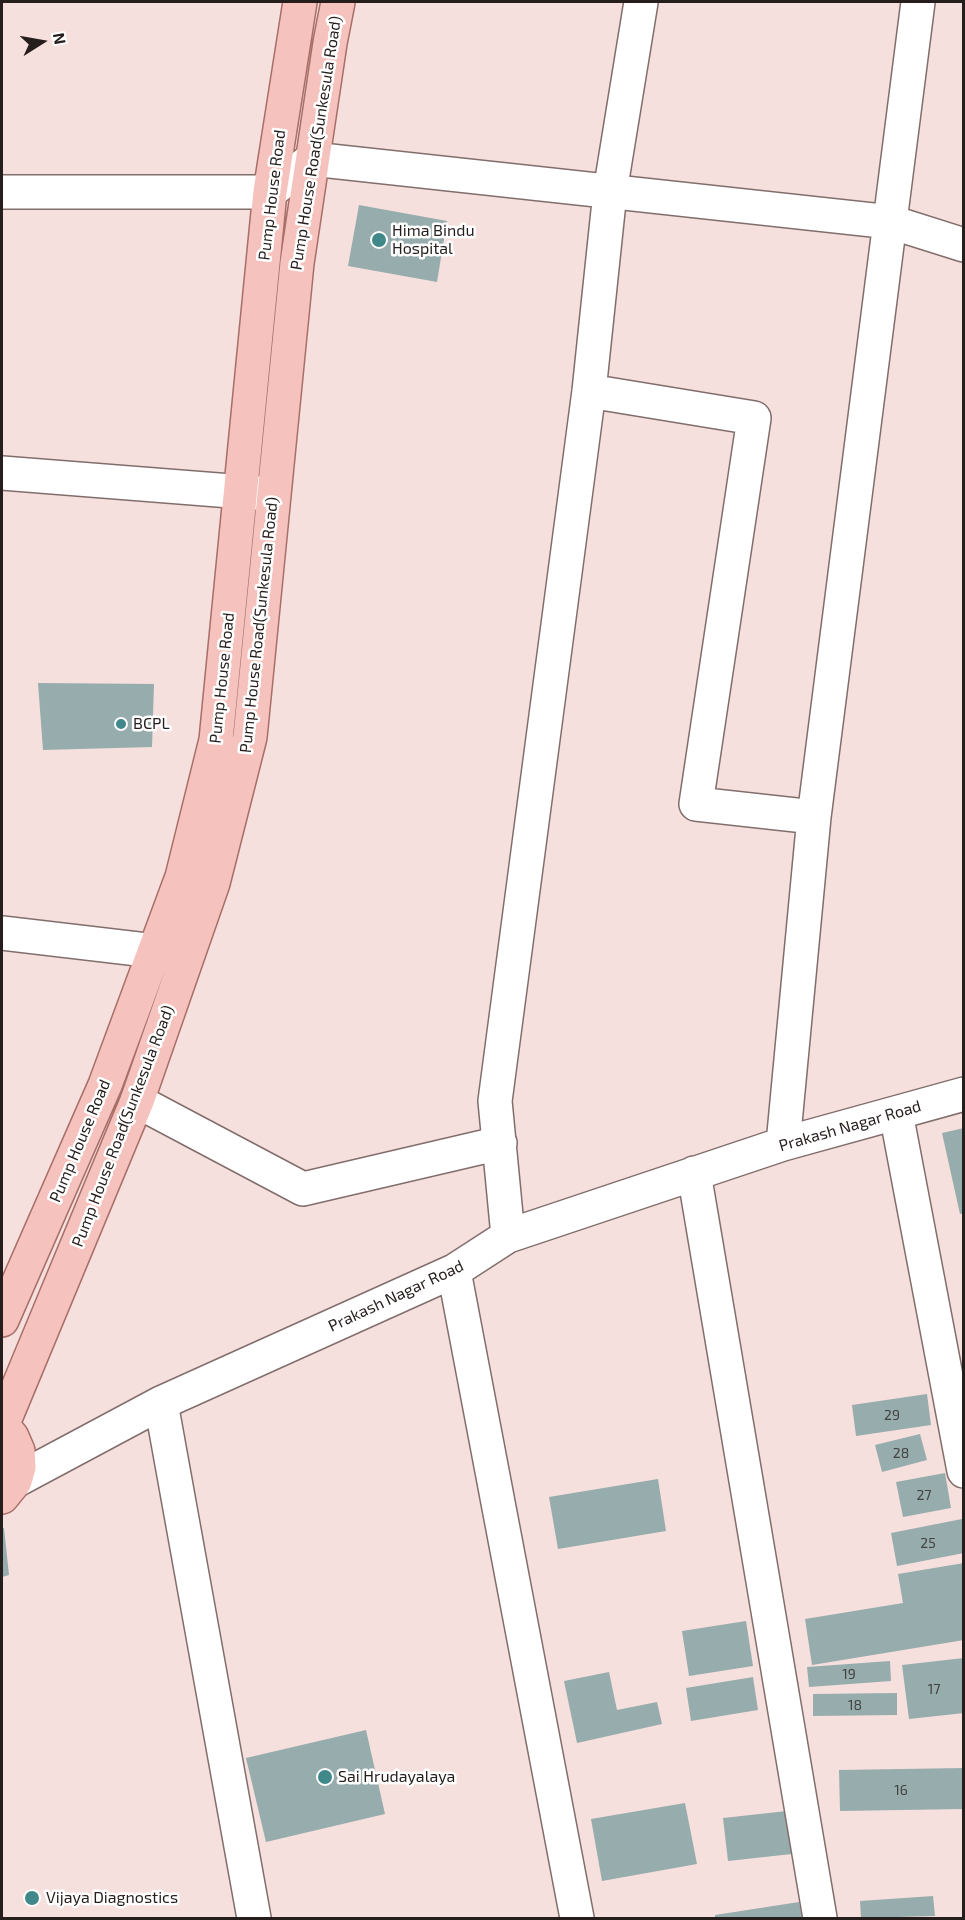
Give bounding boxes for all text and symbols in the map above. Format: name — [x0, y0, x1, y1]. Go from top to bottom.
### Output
north arrow — [12, 12, 72, 72]
street label: Pump House Road(Sunkesula Road) — [286, 14, 346, 272]
text: N — [50, 31, 71, 46]
street label: Pump House Road — [254, 129, 290, 261]
place label: Hima Bindu Hospital — [392, 221, 474, 259]
marker: Hima Bindu Hospital — [370, 231, 388, 249]
street label: Pump House Road(Sunkesula Road) — [236, 496, 282, 754]
street label: Pump House Road — [206, 612, 238, 744]
place label: BCPL — [133, 714, 170, 734]
marker: BCPL — [114, 717, 128, 731]
street label: Pump House Road(Sunkesula Road) — [68, 1002, 178, 1250]
street label: Pump House Road — [45, 1077, 115, 1205]
street label: Prakash Nagar Road — [777, 1097, 923, 1155]
street label: Prakash Nagar Road — [325, 1256, 467, 1336]
house number: 29 — [884, 1407, 900, 1423]
house number: 28 — [893, 1445, 909, 1461]
house number: 27 — [916, 1487, 932, 1503]
house number: 25 — [920, 1535, 936, 1551]
house number: 19 — [842, 1666, 856, 1682]
house number: 17 — [928, 1681, 940, 1697]
house number: 18 — [848, 1697, 862, 1713]
place label: Sai Hrudayalaya — [338, 1767, 455, 1787]
marker: Sai Hrudayalaya — [316, 1768, 334, 1786]
house number: 16 — [894, 1782, 908, 1798]
place label: Vijaya Diagnostics — [46, 1888, 178, 1908]
marker: Vijaya Diagnostics — [23, 1889, 41, 1907]

